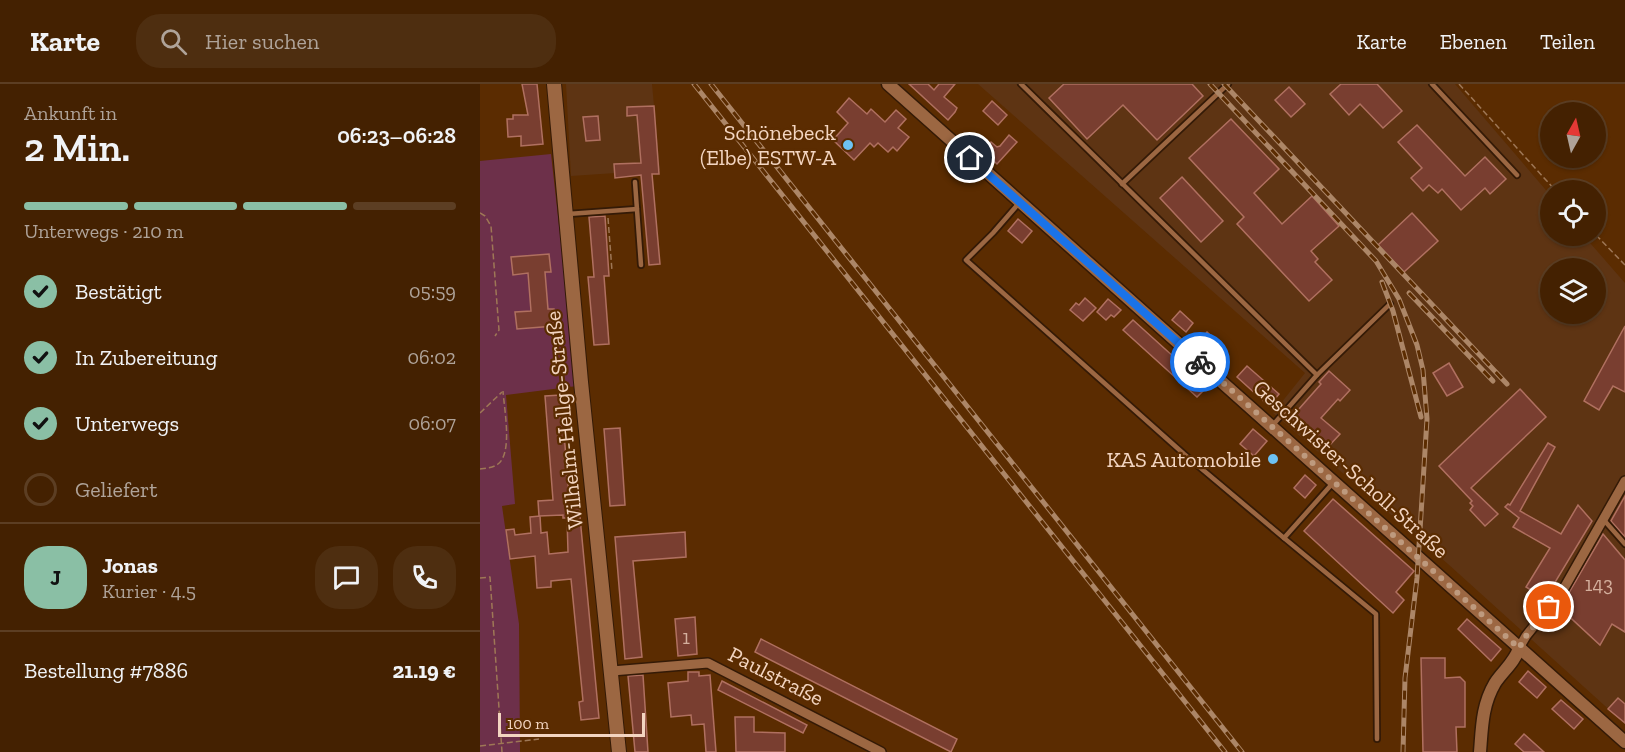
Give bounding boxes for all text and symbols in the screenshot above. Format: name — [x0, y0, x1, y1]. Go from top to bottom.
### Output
search box — [136, 14, 556, 68]
text: Karte — [30, 25, 100, 58]
icon: search — [157, 25, 190, 58]
text: Hier suchen — [205, 28, 319, 55]
text: Karte — [1357, 29, 1407, 54]
text: Ebenen — [1440, 29, 1507, 54]
text: Teilen — [1540, 29, 1595, 54]
text: Ankunft in — [24, 101, 117, 125]
north arrow — [1540, 102, 1606, 168]
map controls — [1540, 102, 1606, 324]
place label: Schönebeck (Elbe) ESTW-A — [700, 119, 837, 171]
text: 06:23–06:28 — [337, 122, 456, 149]
text: 2 Min. — [24, 124, 130, 171]
pin — [944, 132, 995, 183]
marker: Schönebeck (Elbe) ESTW-A — [841, 138, 855, 152]
icon: home — [953, 141, 986, 174]
button: locate — [1540, 180, 1606, 246]
text: Unterwegs · 210 m — [24, 219, 184, 243]
button: layers — [1540, 258, 1606, 324]
icon: check — [24, 275, 57, 308]
text: Bestätigt — [75, 278, 162, 305]
text: 05:59 — [409, 279, 456, 303]
street label: Wilhelm-Hellge-Straße — [539, 310, 589, 530]
courier — [1170, 332, 1230, 392]
icon: check — [24, 341, 57, 374]
text: In Zubereitung — [75, 344, 218, 371]
text: 06:02 — [408, 345, 456, 369]
icon: bike — [1184, 346, 1217, 379]
street label: Geschwister-Scholl-Straße — [1247, 374, 1455, 564]
icon: check — [24, 407, 57, 440]
text: Unterwegs — [75, 410, 179, 437]
text: 06:07 — [408, 411, 456, 435]
place label: KAS Automobile — [1107, 446, 1261, 473]
marker: KAS Automobile — [1266, 452, 1280, 466]
text: Geliefert — [75, 476, 158, 503]
button: chat — [315, 546, 378, 609]
button: phone — [393, 546, 456, 609]
text: Jonas — [102, 552, 158, 579]
text: J — [50, 564, 61, 591]
house number: 143 — [1585, 572, 1613, 596]
text: Kurier · 4.5 — [102, 579, 196, 603]
pin — [1523, 581, 1574, 632]
icon: bag — [1532, 590, 1565, 623]
house number: 1 — [682, 625, 690, 649]
street label: Paulstraße — [724, 640, 828, 712]
text: Bestellung #7886 — [24, 657, 188, 684]
text: 21.19 € — [392, 657, 456, 684]
scale bar — [498, 710, 645, 738]
text: 100 m — [507, 714, 549, 733]

